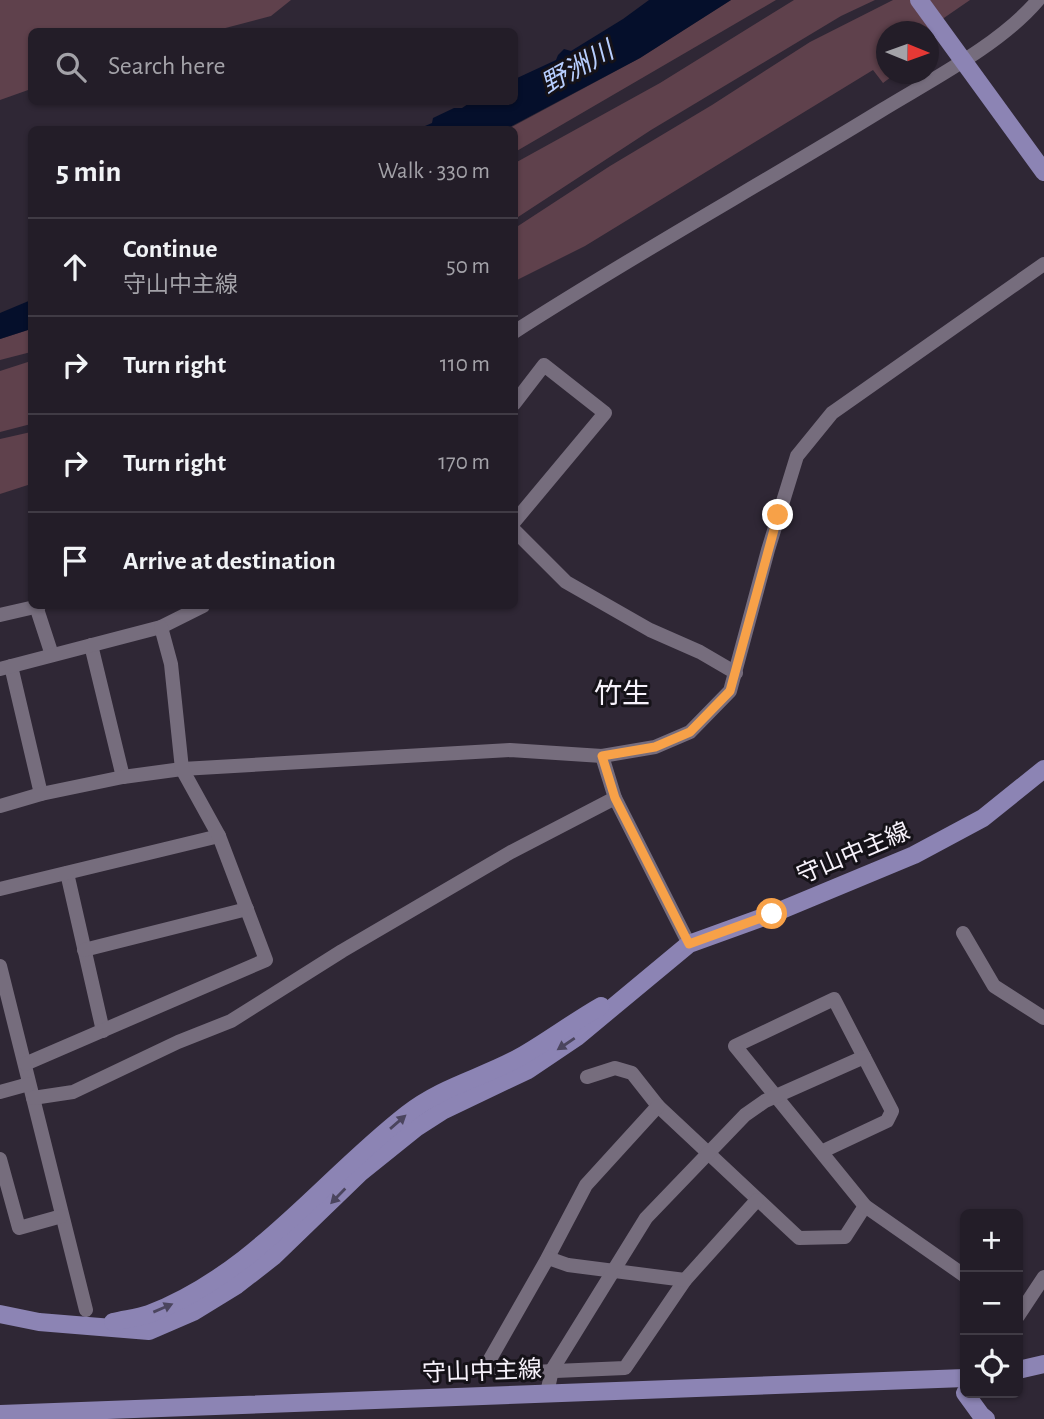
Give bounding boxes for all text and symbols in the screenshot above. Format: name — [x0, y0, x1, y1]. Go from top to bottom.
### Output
north arrow — [876, 21, 939, 84]
search box — [28, 28, 518, 105]
water label: 野洲川 — [537, 35, 621, 98]
icon: search — [52, 48, 90, 86]
text: Search here — [108, 53, 226, 79]
text: 5 min — [56, 157, 121, 187]
text: Walk · 330 m — [378, 160, 490, 183]
text: Continue — [123, 236, 218, 262]
icon: ahead — [56, 248, 94, 286]
text: 50 m — [446, 255, 490, 278]
text: 守山中主線 — [123, 274, 238, 297]
icon: right — [56, 346, 94, 384]
text: Turn right — [123, 352, 226, 378]
text: 110 m — [440, 353, 490, 376]
icon: right — [56, 444, 94, 482]
text: Turn right — [123, 450, 226, 476]
text: 170 m — [438, 451, 490, 474]
route end — [762, 499, 793, 530]
icon: arrive — [56, 542, 94, 580]
text: Arrive at destination — [123, 548, 336, 574]
district label: 竹生 — [594, 679, 650, 709]
street label: 守山中主線 — [793, 818, 913, 888]
route start — [756, 898, 787, 929]
one-way arrow — [557, 1037, 575, 1051]
one-way arrow — [389, 1115, 406, 1131]
one-way arrow — [329, 1188, 346, 1205]
map controls — [960, 1209, 1023, 1398]
button: + — [960, 1209, 1023, 1272]
button: − — [960, 1272, 1023, 1335]
one-way arrow — [153, 1302, 173, 1314]
button: locate — [960, 1335, 1023, 1398]
street label: 守山中主線 — [422, 1356, 542, 1386]

